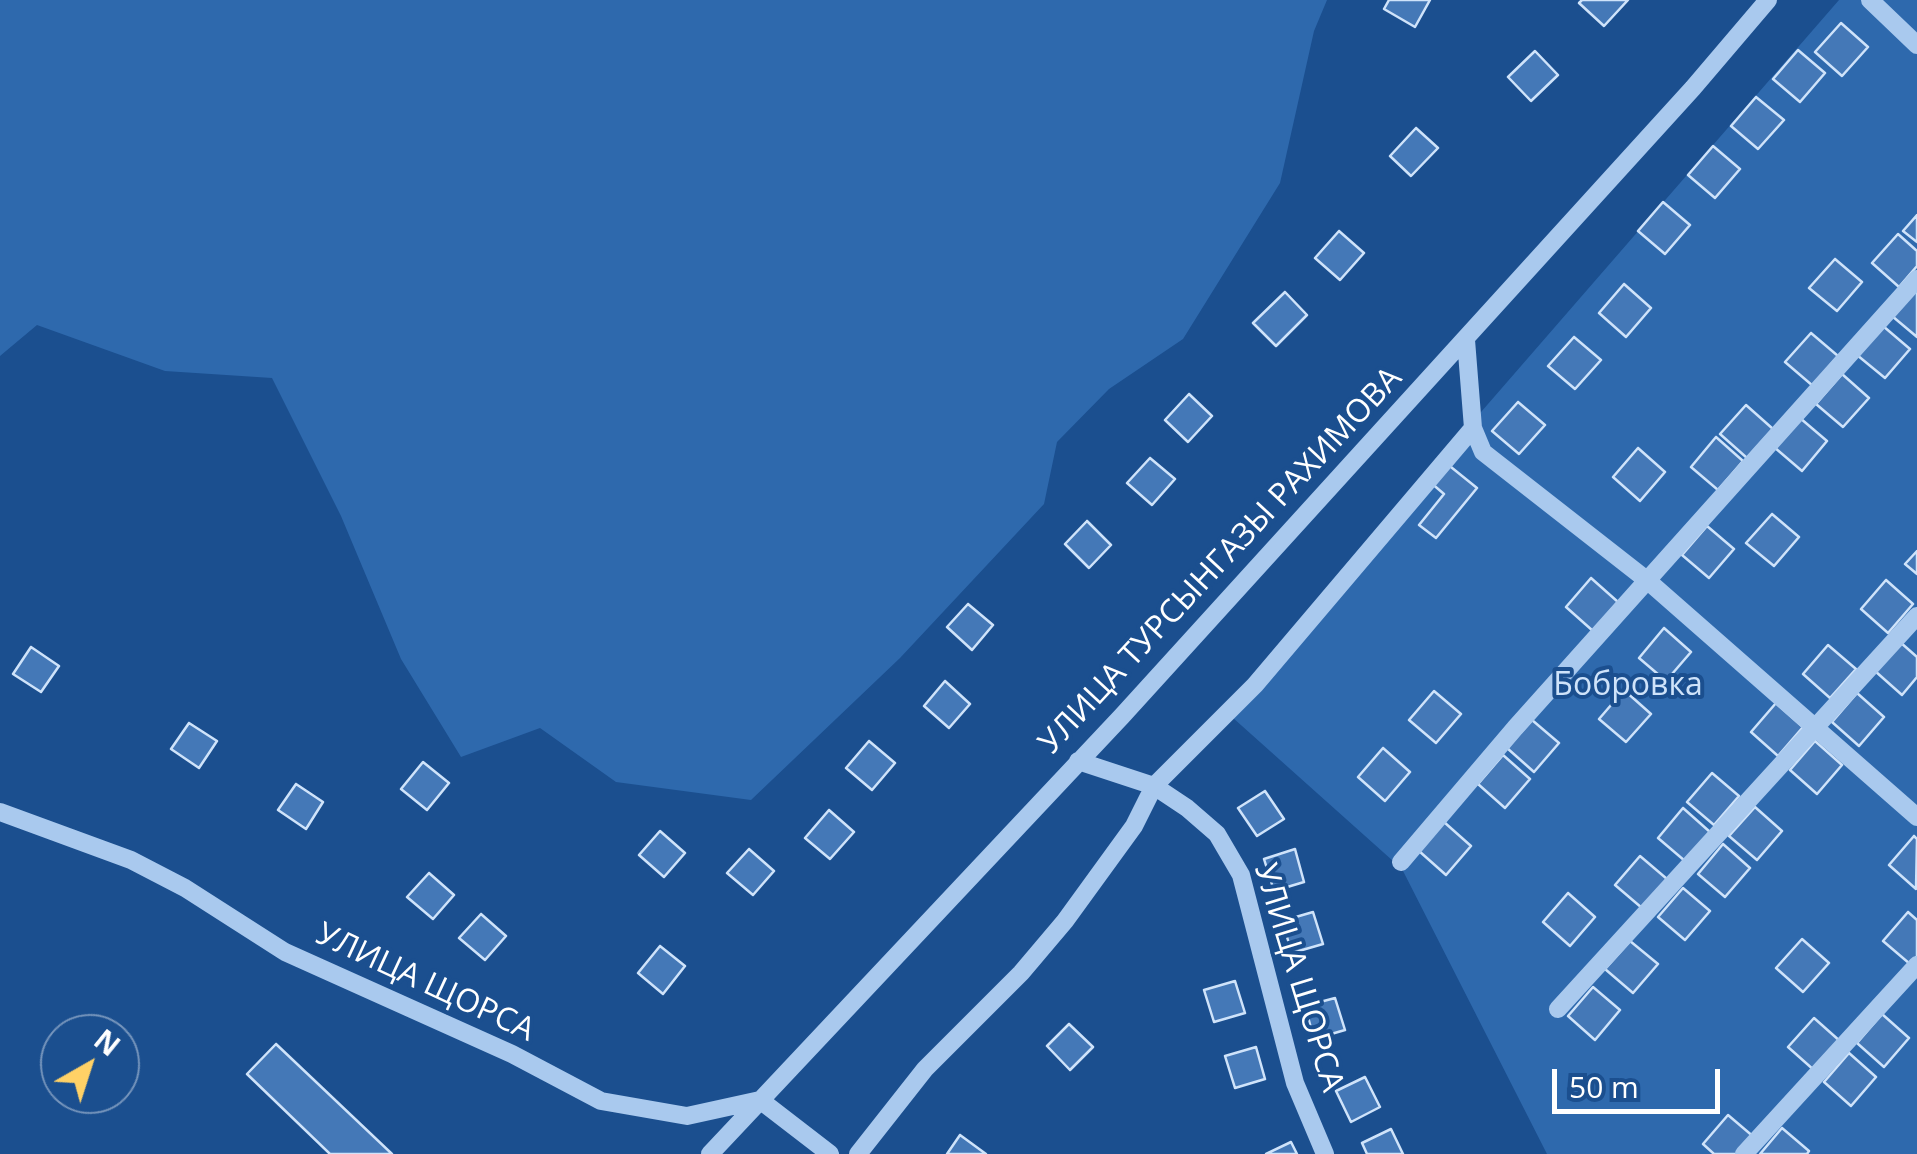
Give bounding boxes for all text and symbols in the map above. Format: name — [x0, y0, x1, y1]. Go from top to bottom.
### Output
street label: УЛИЦА ТУРСЫНГАЗЫ РАХИМОВА — [1032, 360, 1410, 762]
park label: Бобровка — [1553, 667, 1703, 705]
street label: УЛИЦА ЩОРСА — [1245, 859, 1351, 1097]
street label: УЛИЦА ЩОРСА — [310, 916, 540, 1050]
north arrow — [40, 1014, 140, 1114]
text: N — [87, 1020, 128, 1064]
scale bar — [1557, 1049, 1724, 1111]
text: 50 m — [1569, 1066, 1639, 1107]

